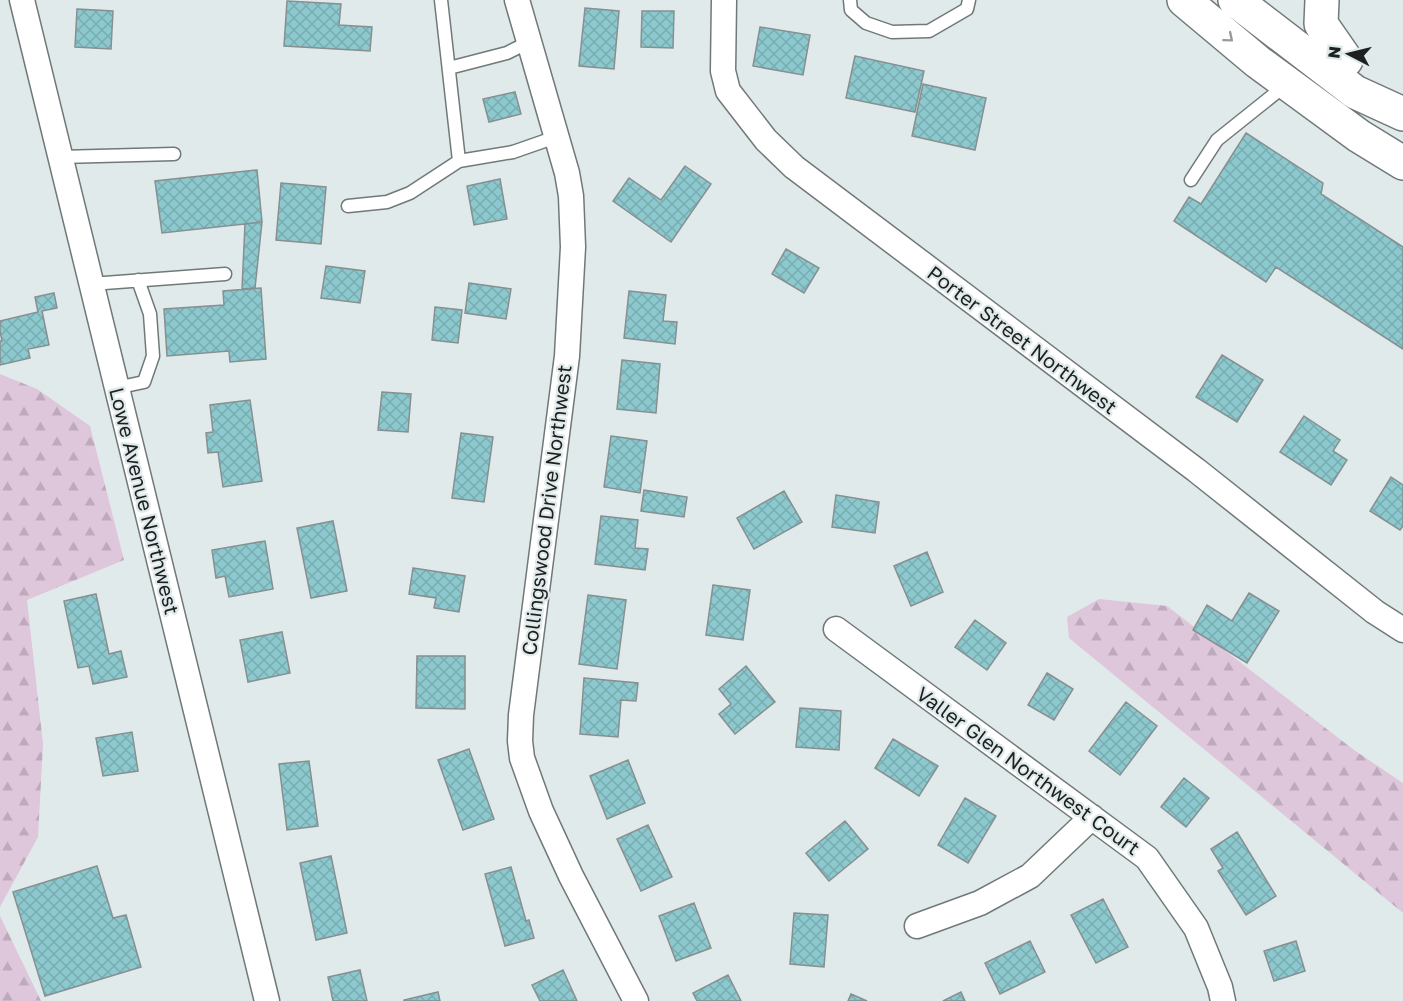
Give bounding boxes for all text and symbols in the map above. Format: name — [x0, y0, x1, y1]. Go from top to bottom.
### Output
north arrow — [1319, 24, 1379, 84]
one-way arrow — [1222, 30, 1233, 41]
text: N — [1323, 45, 1345, 59]
street label: Porter Street Northwest — [923, 260, 1122, 418]
street label: Collingswood Drive Northwest — [516, 363, 576, 657]
street label: Lowe Avenue Northwest — [105, 385, 185, 617]
street label: Valler Glen Northwest Court — [912, 681, 1145, 859]

